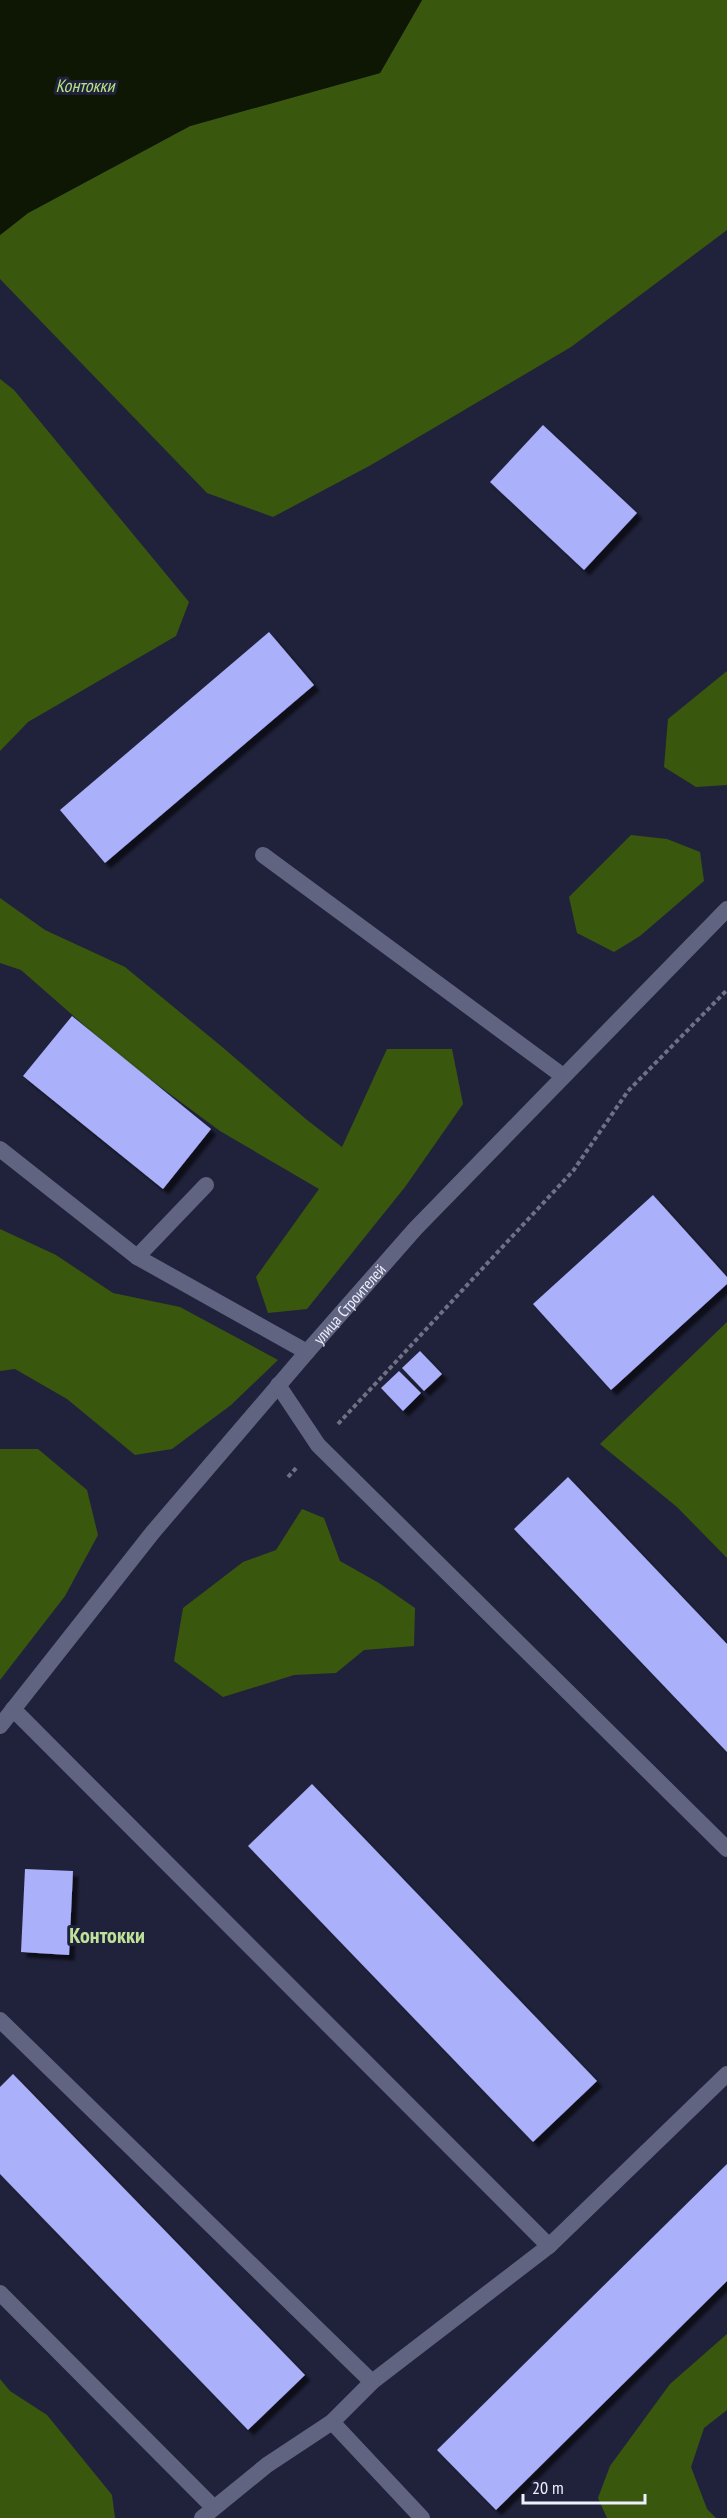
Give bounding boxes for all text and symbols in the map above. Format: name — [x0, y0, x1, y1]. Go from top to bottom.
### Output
water label: Контокки — [56, 74, 116, 97]
street label: улица Строителей — [309, 1260, 390, 1348]
district label: Контокки — [69, 1921, 145, 1949]
scale bar — [523, 2467, 644, 2505]
text: 20 m — [532, 2476, 564, 2499]

